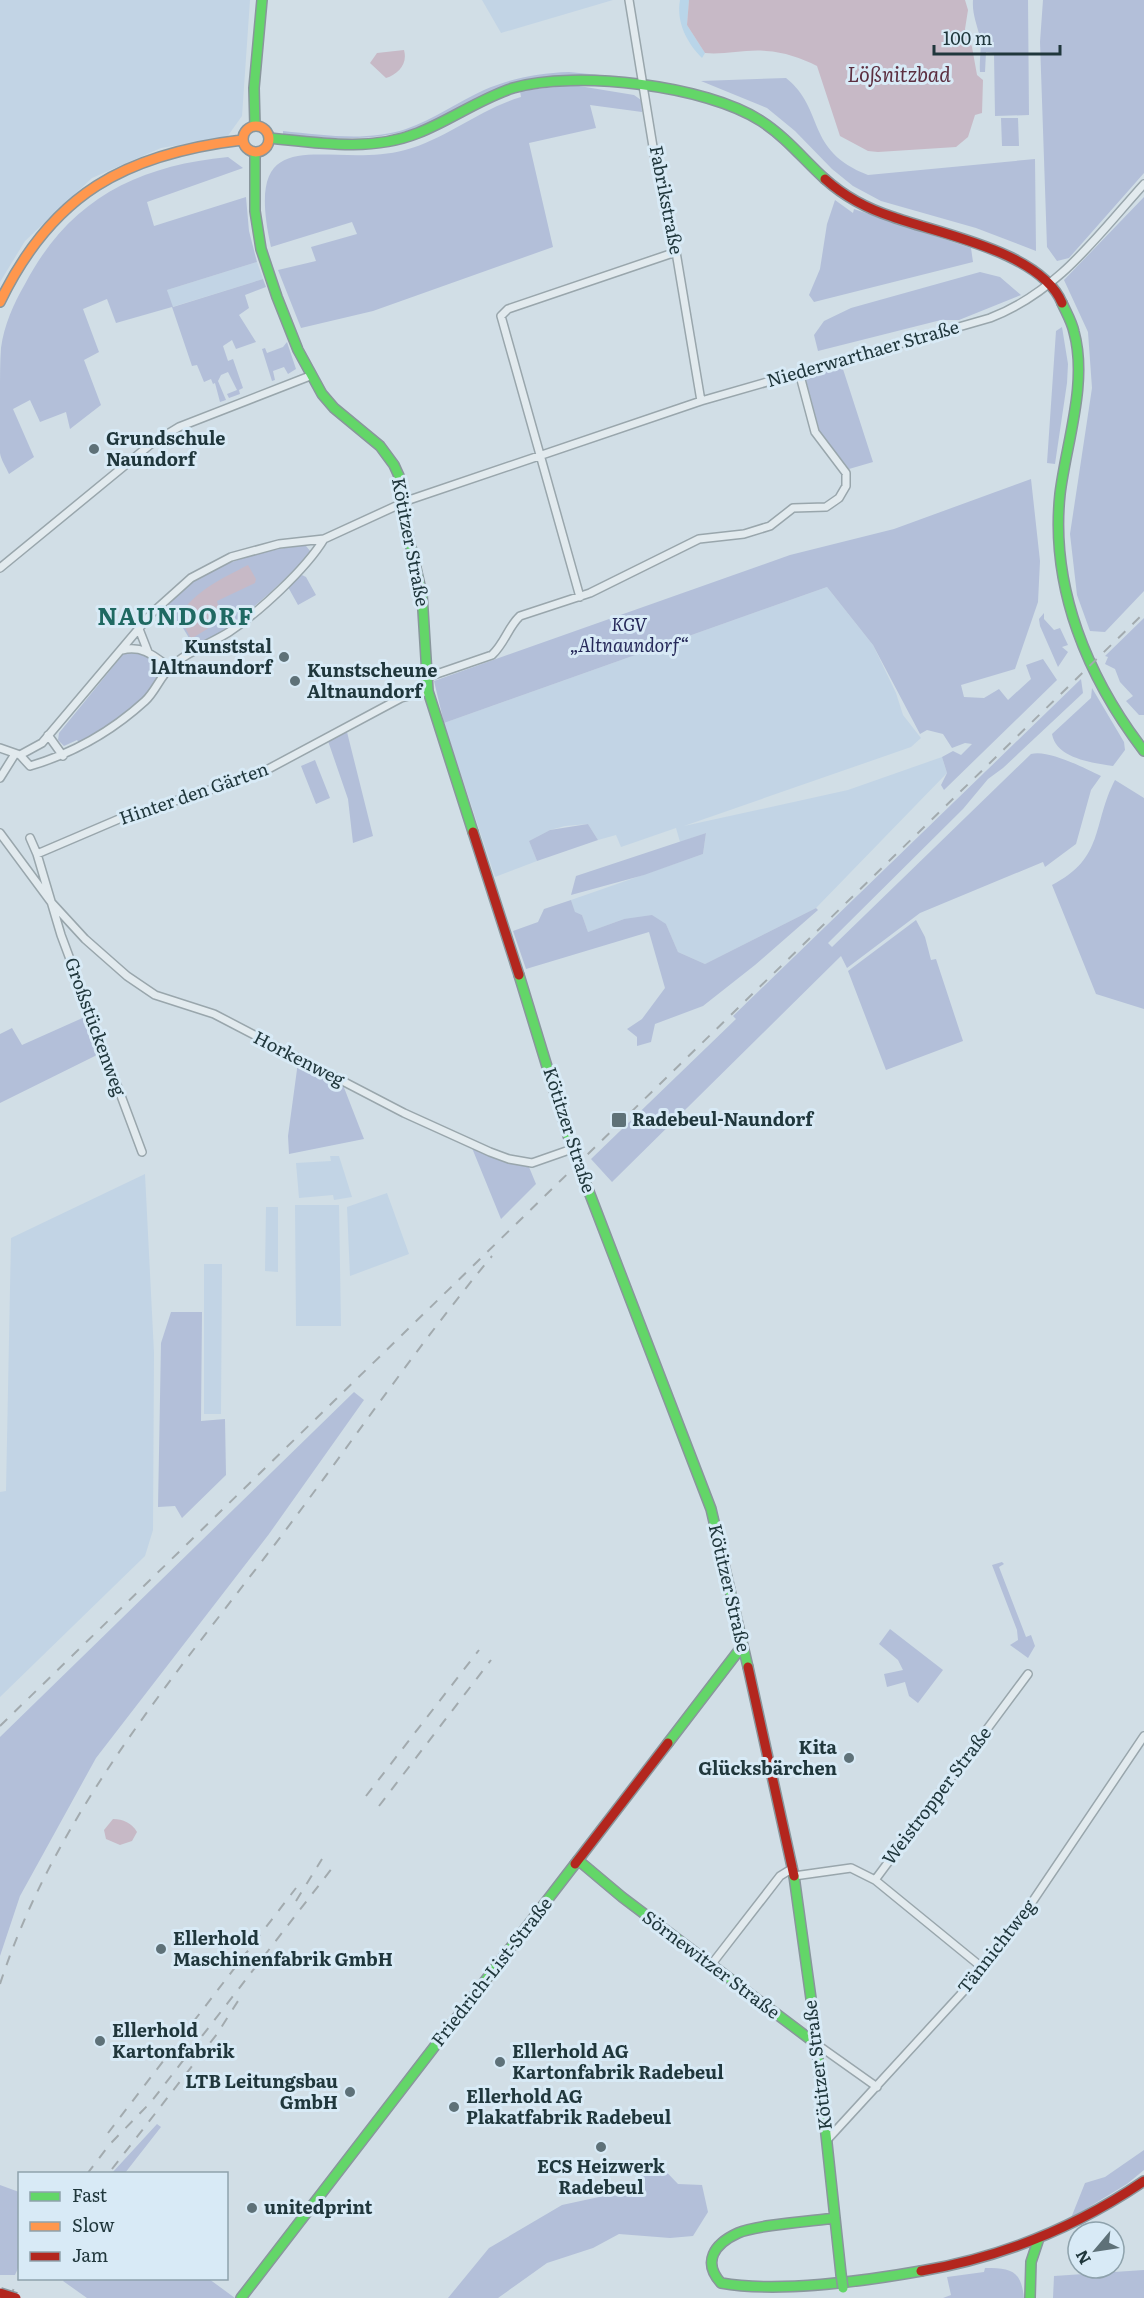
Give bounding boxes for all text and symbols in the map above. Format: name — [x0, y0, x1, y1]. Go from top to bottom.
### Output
scale bar — [934, 18, 1060, 56]
text: 100 m — [943, 24, 992, 51]
water label: Lößnitzbad — [847, 58, 951, 88]
street label: Fabrikstraße — [644, 143, 691, 256]
street label: Niederwarthaer Straße — [763, 312, 962, 393]
place label: Grundschule Naundorf — [106, 424, 226, 472]
marker: Grundschule Naundorf — [87, 442, 101, 456]
street label: Kötitzer Straße — [386, 475, 437, 608]
district label: NAUNDORF — [97, 597, 255, 632]
park label: KGV „Altnaundorf“ — [569, 610, 689, 658]
place label: Kunststal lAltnaundorf — [151, 632, 274, 680]
marker: Kunststal lAltnaundorf — [277, 650, 291, 664]
place label: Kunstscheune Altnaundorf — [307, 656, 437, 704]
marker: Kunstscheune Altnaundorf — [288, 674, 302, 688]
street label: Hinter den Gärten — [115, 754, 272, 831]
street label: Großstückenweg — [59, 953, 134, 1100]
street label: Horkenweg — [249, 1023, 351, 1093]
street label: Kötitzer Straße — [537, 1063, 603, 1196]
place label: Radebeul-Naundorf — [632, 1105, 815, 1132]
marker: Radebeul-Naundorf — [610, 1111, 628, 1129]
street label: Kötitzer Straße — [703, 1521, 758, 1654]
street label: Weistropper Straße — [875, 1720, 997, 1870]
place label: Kita Glücksbärchen — [698, 1733, 838, 1781]
marker: Kita Glücksbärchen — [842, 1751, 856, 1765]
street label: Friedrich-List-Straße — [424, 1891, 558, 2051]
street label: Tännichtweg — [950, 1892, 1042, 1999]
street label: Sörnewitzer Straße — [637, 1903, 786, 2025]
place label: Ellerhold Maschinenfabrik GmbH — [173, 1924, 393, 1972]
marker: Ellerhold Maschinenfabrik GmbH — [154, 1942, 168, 1956]
street label: Kötitzer Straße — [795, 1999, 838, 2132]
place label: Ellerhold Kartonfabrik — [112, 2016, 236, 2064]
marker: Ellerhold Kartonfabrik — [93, 2034, 107, 2048]
place label: Ellerhold AG Kartonfabrik Radebeul — [512, 2037, 724, 2085]
marker: Ellerhold AG Kartonfabrik Radebeul — [493, 2055, 507, 2069]
place label: LTB Leitungsbau GmbH — [185, 2067, 338, 2115]
place label: Ellerhold AG Plakatfabrik Radebeul — [466, 2082, 672, 2130]
marker: LTB Leitungsbau GmbH — [343, 2085, 357, 2099]
marker: Ellerhold AG Plakatfabrik Radebeul — [447, 2100, 461, 2114]
marker: ECS Heizwerk Radebeul — [594, 2140, 608, 2154]
place label: ECS Heizwerk Radebeul — [537, 2152, 666, 2200]
legend — [18, 2172, 228, 2280]
text: Fast — [72, 2181, 108, 2208]
place label: unitedprint — [264, 2193, 373, 2220]
marker: unitedprint — [245, 2201, 259, 2215]
text: Slow — [72, 2211, 115, 2238]
north arrow — [1066, 2220, 1126, 2280]
text: Jam — [72, 2241, 108, 2268]
text: N — [1068, 2246, 1096, 2269]

